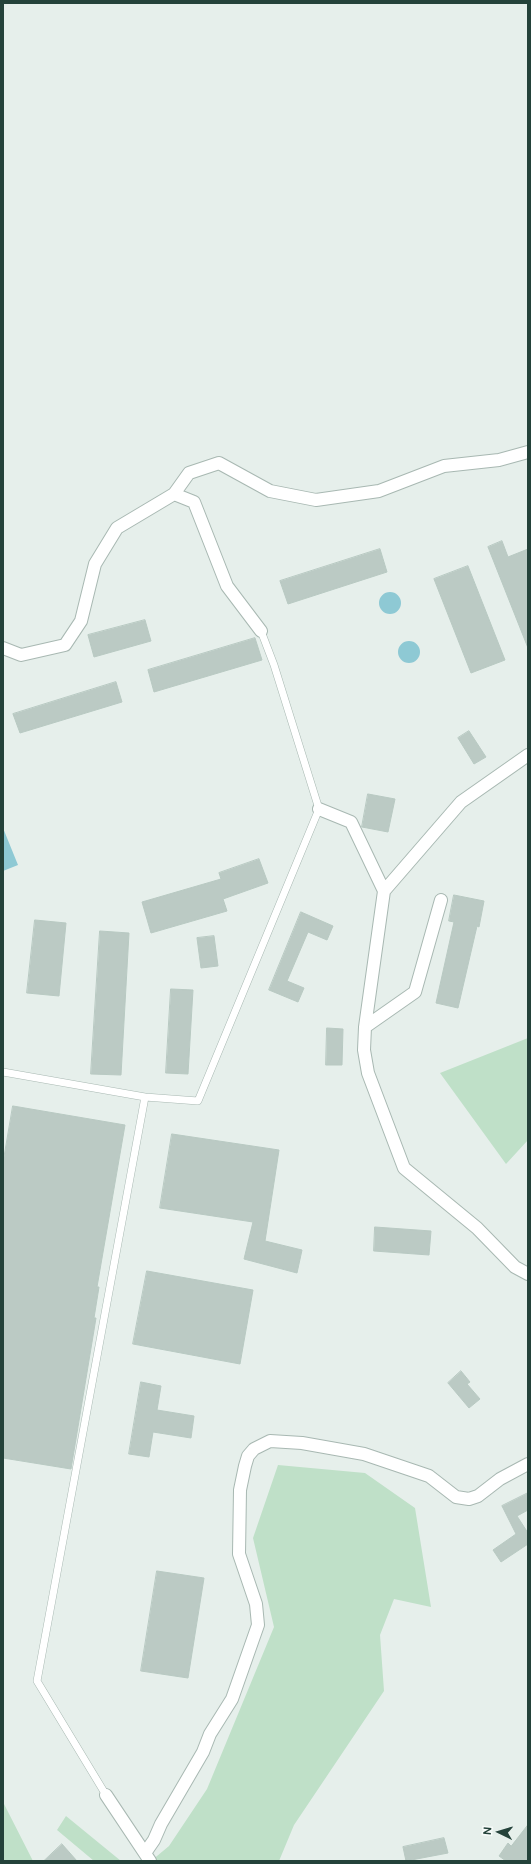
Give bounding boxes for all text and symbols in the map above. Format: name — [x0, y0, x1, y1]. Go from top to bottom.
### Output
north arrow — [479, 1812, 519, 1852]
text: N — [480, 1826, 494, 1836]

